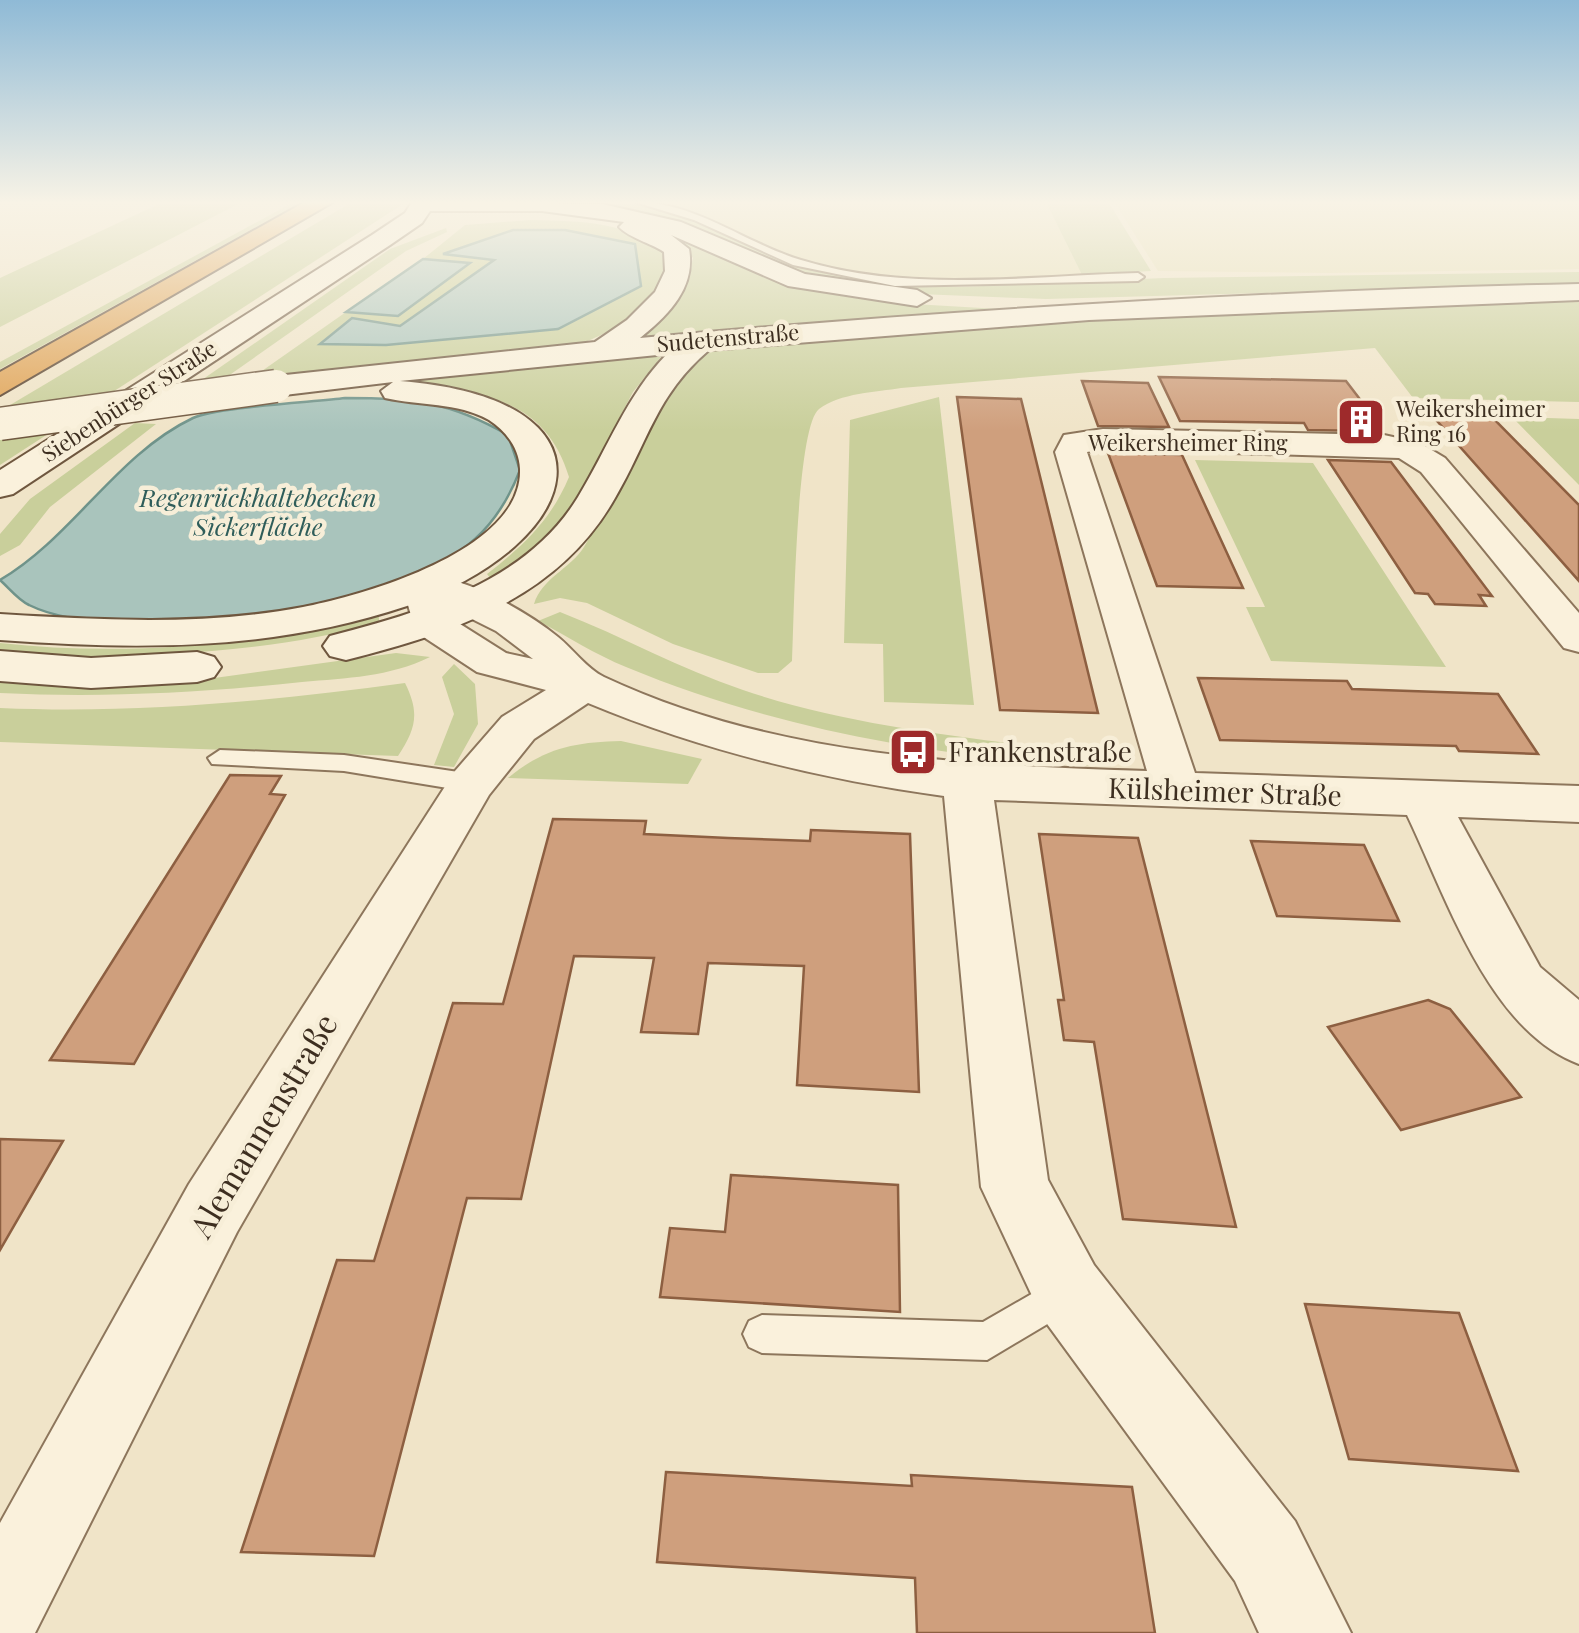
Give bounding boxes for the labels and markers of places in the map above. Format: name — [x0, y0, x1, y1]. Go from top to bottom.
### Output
place label: Weikersheimer Ring 16 — [1395, 393, 1545, 448]
building icon: Weikersheimer Ring 16 — [1335, 396, 1387, 448]
bus stop icon: Frankenstraße — [887, 726, 939, 778]
place label: Frankenstraße — [948, 732, 1132, 769]

